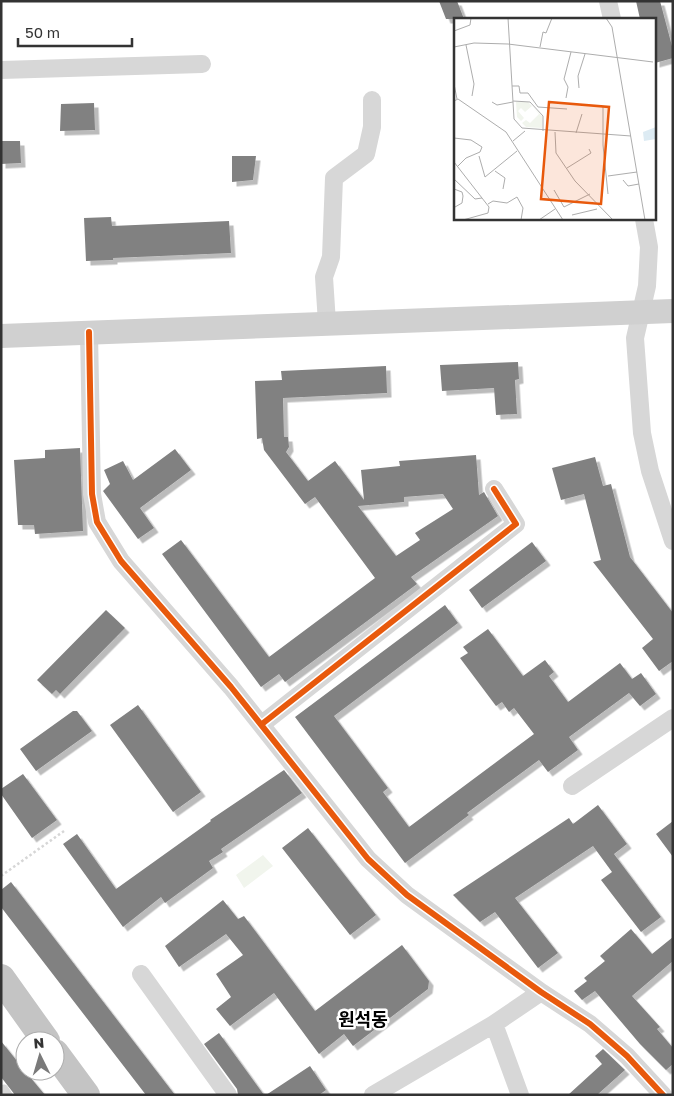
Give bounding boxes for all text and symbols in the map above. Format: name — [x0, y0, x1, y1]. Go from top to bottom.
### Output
scale bar — [18, 15, 131, 47]
inset map — [454, 18, 656, 220]
text: 50 m — [25, 23, 60, 41]
district label: 원석동 — [338, 1008, 388, 1030]
north arrow — [15, 1031, 65, 1081]
text: N — [33, 1034, 45, 1051]

